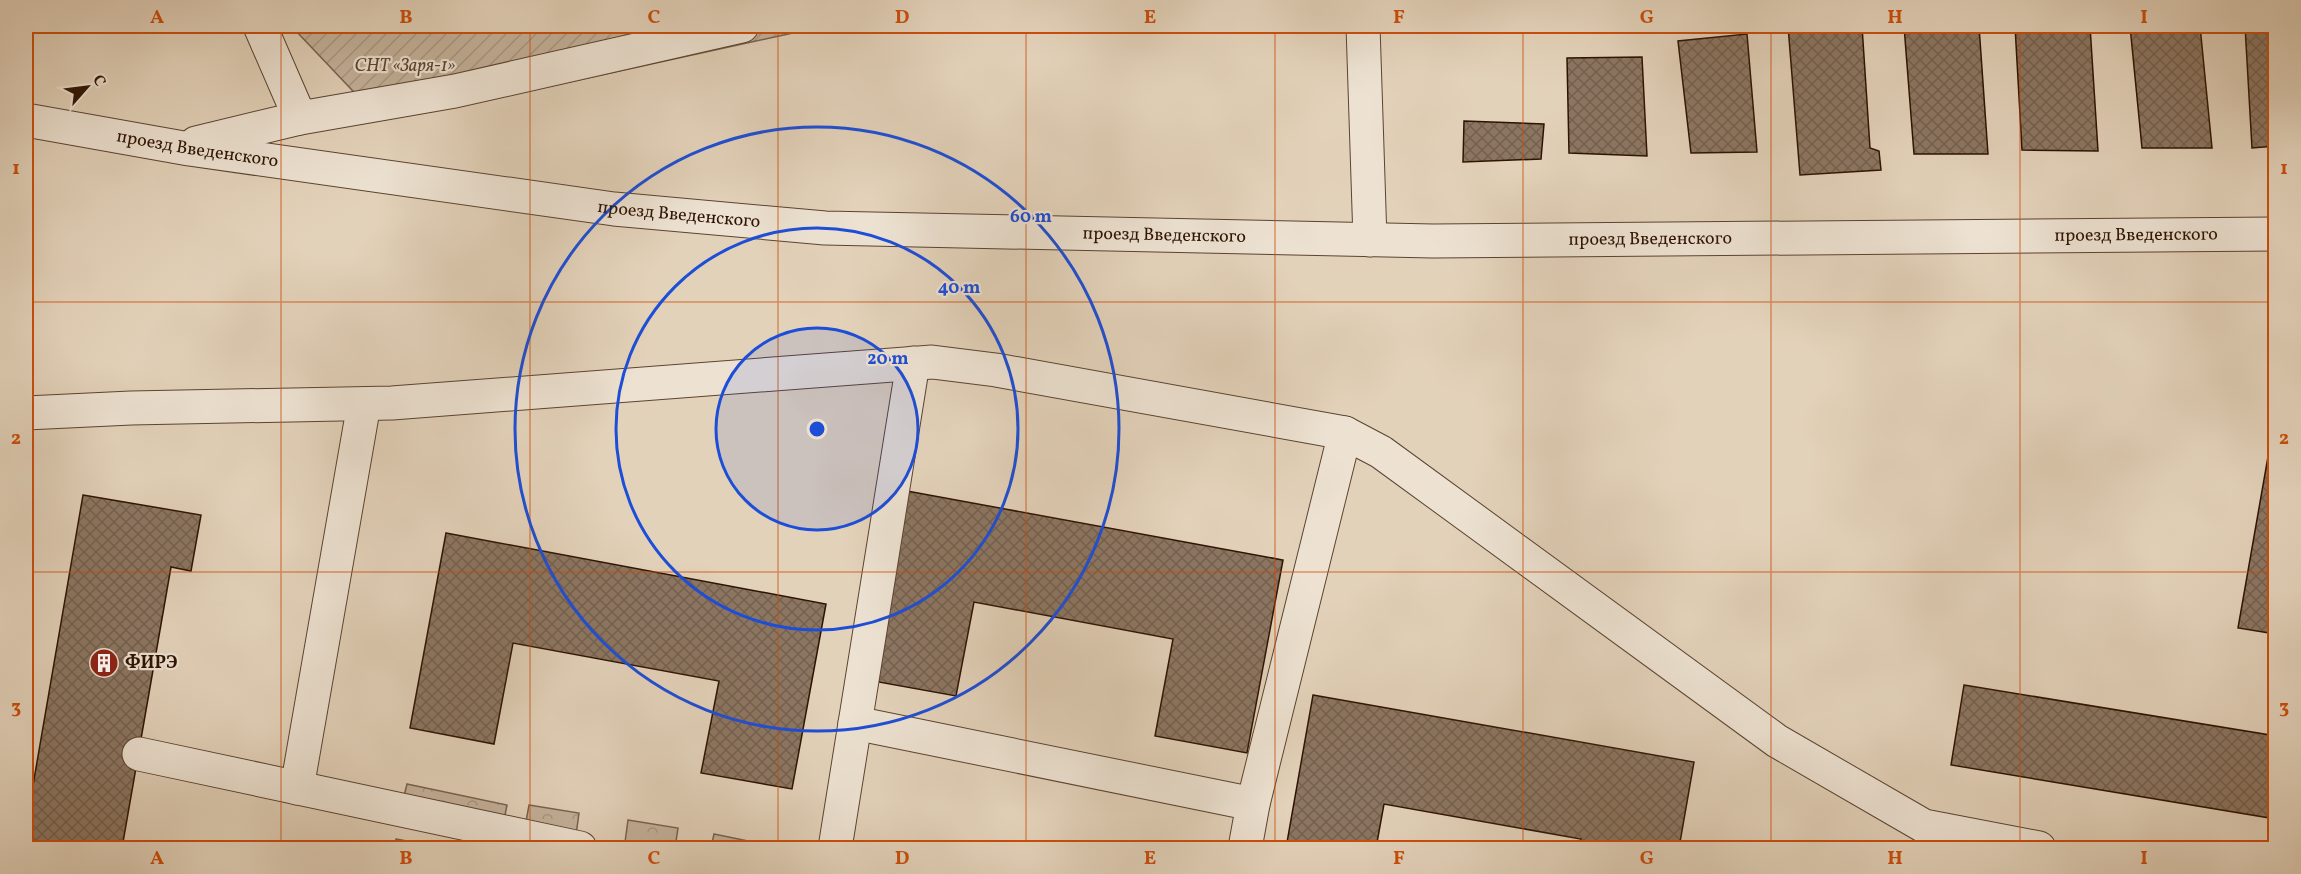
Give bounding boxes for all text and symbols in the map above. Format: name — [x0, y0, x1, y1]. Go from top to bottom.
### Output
text: A — [150, 4, 164, 32]
text: B — [399, 4, 413, 32]
text: C — [648, 4, 661, 32]
text: D — [895, 4, 909, 32]
text: E — [1144, 4, 1156, 32]
text: F — [1393, 4, 1405, 32]
text: G — [1640, 4, 1654, 32]
text: H — [1887, 4, 1903, 32]
text: I — [2140, 4, 2148, 32]
park label: СНТ «Заря-1» — [355, 54, 455, 79]
north arrow — [57, 57, 117, 117]
text: С — [86, 71, 111, 91]
street label: проезд Введенского — [115, 124, 280, 174]
text: 1 — [12, 155, 20, 183]
text: 1 — [2280, 155, 2288, 183]
street label: проезд Введенского — [596, 194, 761, 235]
text: 60 m — [1010, 205, 1052, 230]
street label: проезд Введенского — [1082, 221, 1246, 249]
street label: проезд Введенского — [2054, 222, 2218, 248]
street label: проезд Введенского — [1568, 226, 1732, 252]
text: 40 m — [938, 276, 980, 301]
text: 20 m — [867, 347, 909, 372]
centre of rings — [807, 419, 827, 439]
text: 2 — [11, 425, 21, 453]
text: 2 — [2279, 425, 2289, 453]
building icon: ФИРЭ — [88, 647, 120, 679]
place label: ФИРЭ — [125, 651, 178, 676]
text: 3 — [11, 694, 21, 722]
text: 3 — [2279, 694, 2289, 722]
text: A — [150, 845, 164, 873]
text: B — [399, 845, 413, 873]
text: C — [648, 845, 661, 873]
text: D — [895, 845, 909, 873]
text: E — [1144, 845, 1156, 873]
text: F — [1393, 845, 1405, 873]
text: G — [1640, 845, 1654, 873]
text: H — [1887, 845, 1903, 873]
text: I — [2140, 845, 2148, 873]

